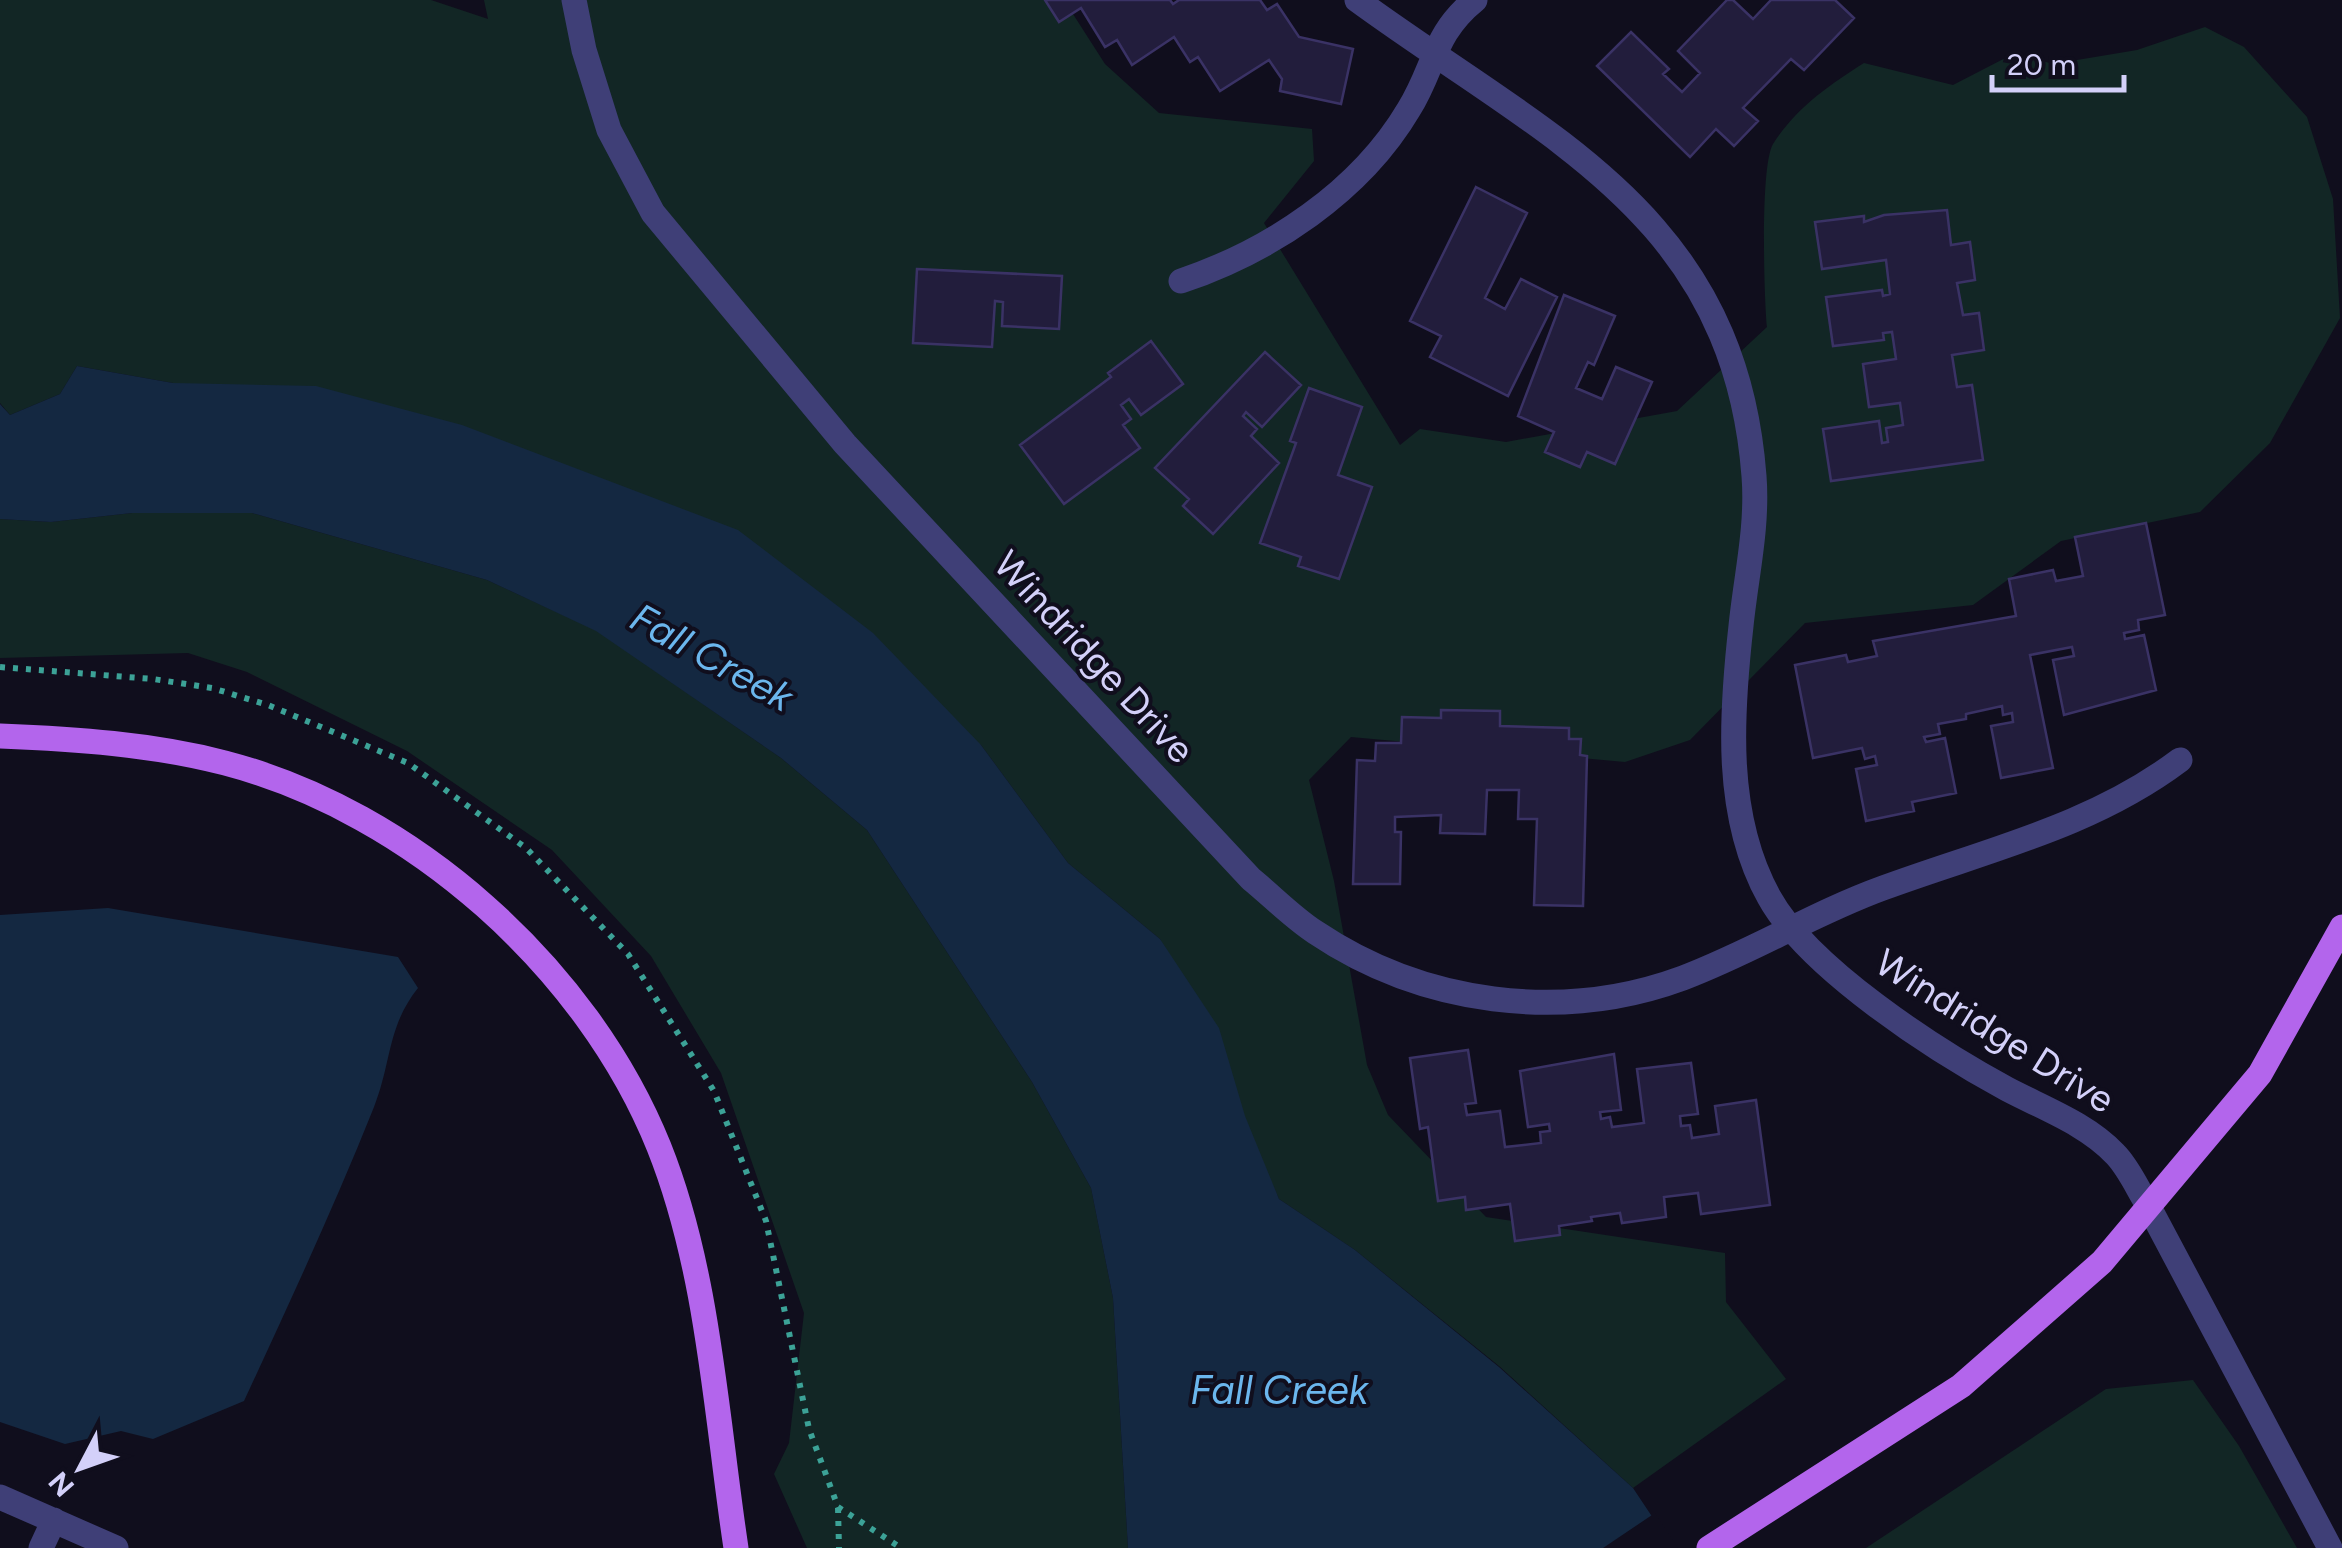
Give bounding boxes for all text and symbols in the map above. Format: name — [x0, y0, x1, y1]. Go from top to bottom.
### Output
scale bar — [1992, 30, 2124, 92]
text: 20 m — [2007, 46, 2076, 83]
street label: Windridge Drive — [984, 541, 1204, 773]
water label: Fall Creek — [622, 593, 803, 722]
street label: Windridge Drive — [1867, 939, 2123, 1123]
water label: Fall Creek — [1190, 1366, 1370, 1414]
north arrow — [30, 1418, 130, 1518]
text: N — [41, 1465, 81, 1504]

